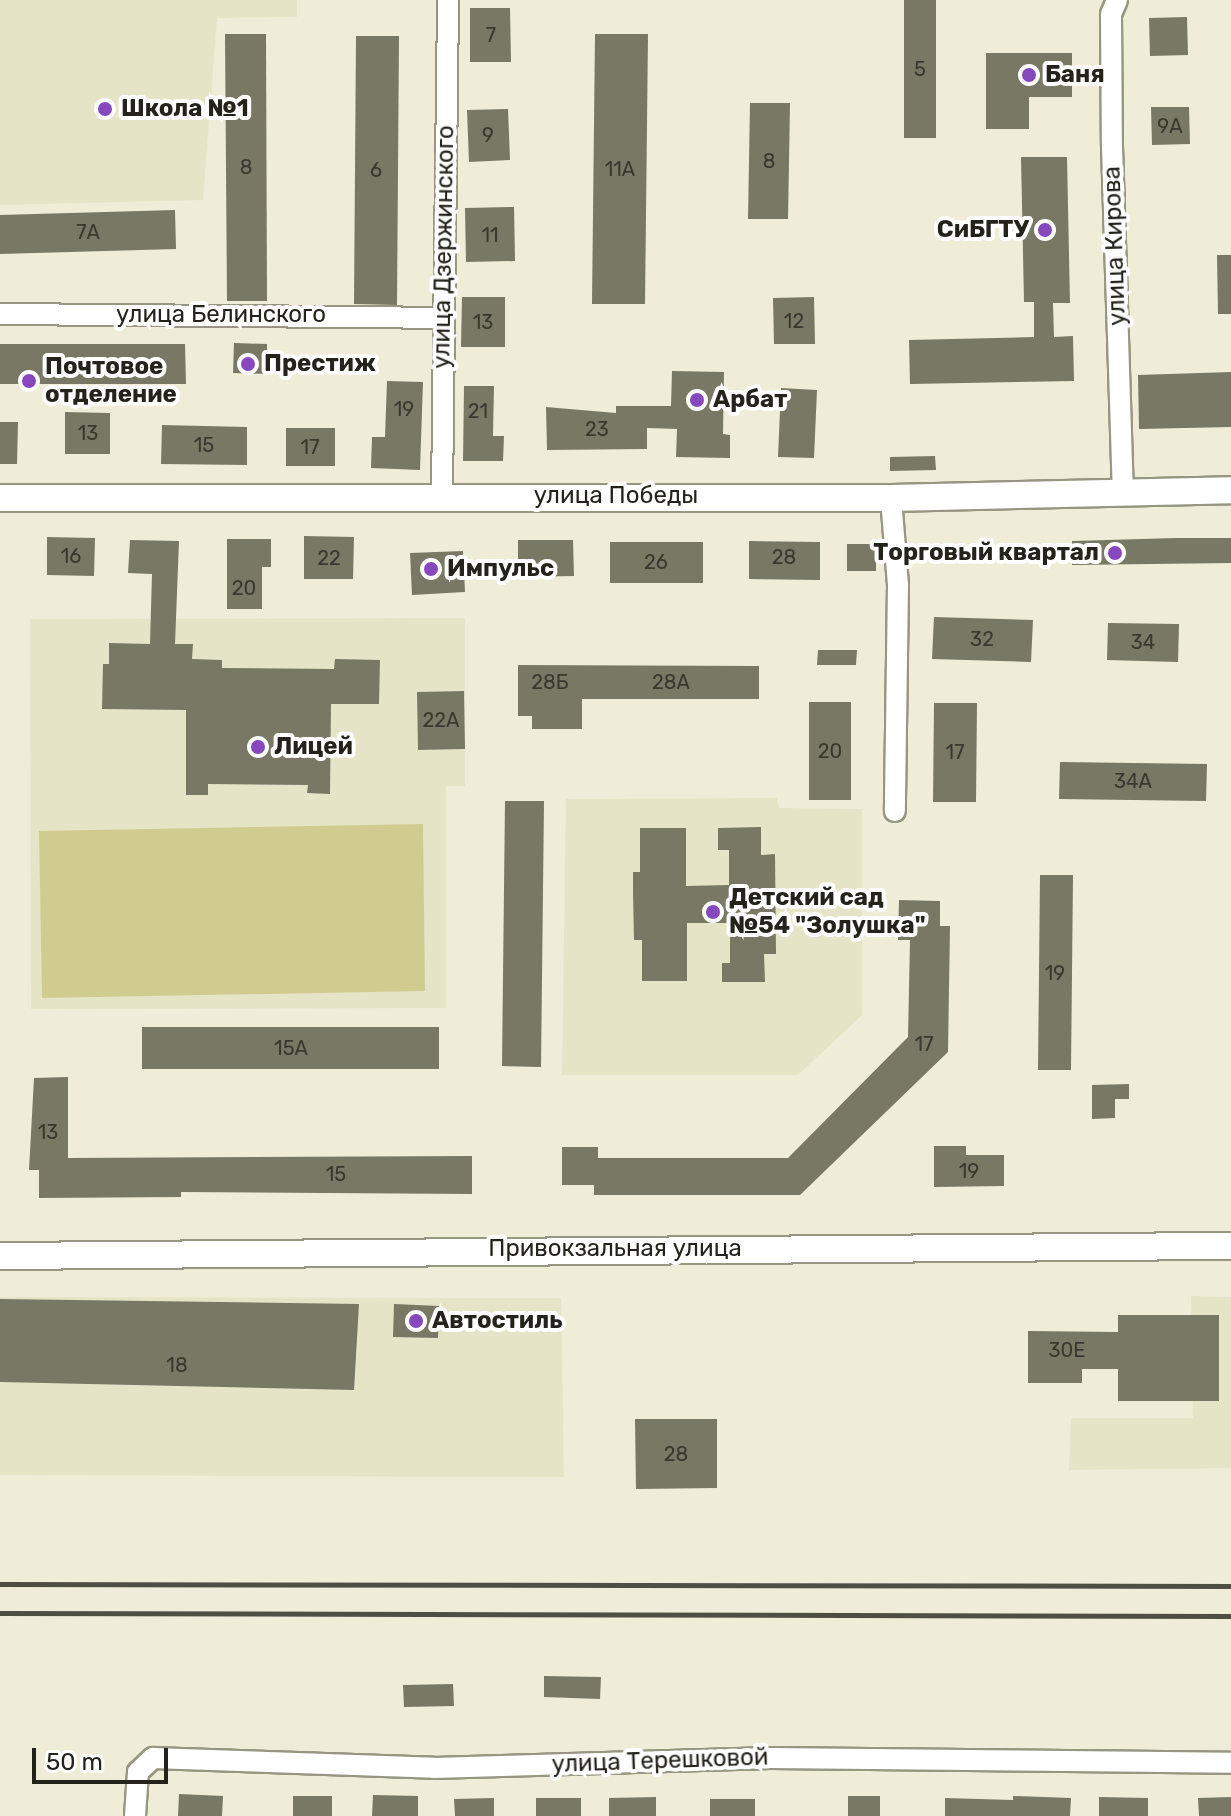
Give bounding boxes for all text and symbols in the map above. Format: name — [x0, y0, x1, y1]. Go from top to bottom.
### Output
house number: 7 — [486, 23, 496, 47]
house number: 5 — [914, 57, 926, 81]
place label: Баня — [1045, 61, 1105, 89]
marker: Баня — [1020, 66, 1038, 84]
place label: Школа №1 — [121, 95, 249, 123]
marker: Школа №1 — [96, 100, 114, 118]
house number: 9А — [1157, 114, 1183, 138]
house number: 9 — [482, 123, 494, 147]
street label: улица Дзержинского — [427, 125, 461, 369]
house number: 8 — [763, 149, 775, 173]
house number: 8 — [240, 155, 252, 179]
house number: 11А — [605, 157, 635, 181]
house number: 6 — [370, 158, 382, 182]
street label: улица Кирова — [1098, 166, 1132, 326]
place label: СиБГТУ — [937, 216, 1029, 244]
house number: 7А — [76, 220, 100, 244]
marker: СиБГТУ — [1036, 221, 1054, 239]
house number: 11 — [481, 223, 499, 247]
street label: улица Белинского — [116, 301, 326, 329]
house number: 12 — [784, 309, 804, 333]
house number: 13 — [473, 310, 493, 334]
place label: Престиж — [264, 350, 376, 378]
place label: Почтовое отделение — [45, 353, 177, 409]
marker: Престиж — [239, 355, 257, 373]
marker: Почтовое отделение — [20, 372, 38, 390]
place label: Арбат — [713, 386, 787, 414]
marker: Арбат — [688, 391, 706, 409]
house number: 19 — [394, 397, 414, 421]
house number: 21 — [468, 399, 488, 423]
house number: 23 — [585, 417, 609, 441]
house number: 13 — [78, 421, 98, 445]
house number: 15 — [194, 433, 214, 457]
house number: 17 — [301, 435, 319, 459]
street label: улица Победы — [534, 482, 698, 510]
place label: Торговый квартал — [873, 539, 1099, 567]
house number: 16 — [61, 544, 81, 568]
marker: Торговый квартал — [1106, 544, 1124, 562]
house number: 28 — [772, 545, 796, 569]
house number: 22 — [317, 546, 341, 570]
house number: 26 — [644, 550, 668, 574]
place label: Импульс — [447, 555, 554, 583]
marker: Импульс — [422, 560, 440, 578]
house number: 20 — [232, 576, 256, 600]
house number: 32 — [970, 627, 994, 651]
house number: 34 — [1131, 630, 1155, 654]
house number: 28Б — [531, 670, 569, 694]
house number: 28А — [652, 670, 690, 694]
house number: 22А — [423, 708, 459, 732]
place label: Лицей — [274, 733, 353, 761]
marker: Лицей — [249, 738, 267, 756]
house number: 20 — [818, 739, 842, 763]
house number: 17 — [946, 740, 964, 764]
house number: 34А — [1114, 769, 1152, 793]
place label: Детский сад №54 "Золушка" — [729, 884, 925, 940]
marker: Детский сад №54 "Золушка" — [704, 903, 722, 921]
house number: 19 — [1045, 961, 1065, 985]
house number: 17 — [915, 1032, 933, 1056]
house number: 15А — [274, 1036, 308, 1060]
house number: 13 — [38, 1120, 58, 1144]
house number: 19 — [959, 1159, 979, 1183]
house number: 15 — [326, 1162, 346, 1186]
street label: Привокзальная улица — [488, 1235, 742, 1263]
place label: Автостиль — [432, 1307, 563, 1335]
marker: Автостиль — [407, 1312, 425, 1330]
house number: 30Е — [1049, 1338, 1085, 1362]
house number: 18 — [166, 1353, 188, 1377]
house number: 28 — [664, 1442, 688, 1466]
scale bar — [36, 1732, 172, 1782]
street label: улица Терешковой — [551, 1743, 769, 1779]
text: 50 m — [46, 1748, 103, 1776]

